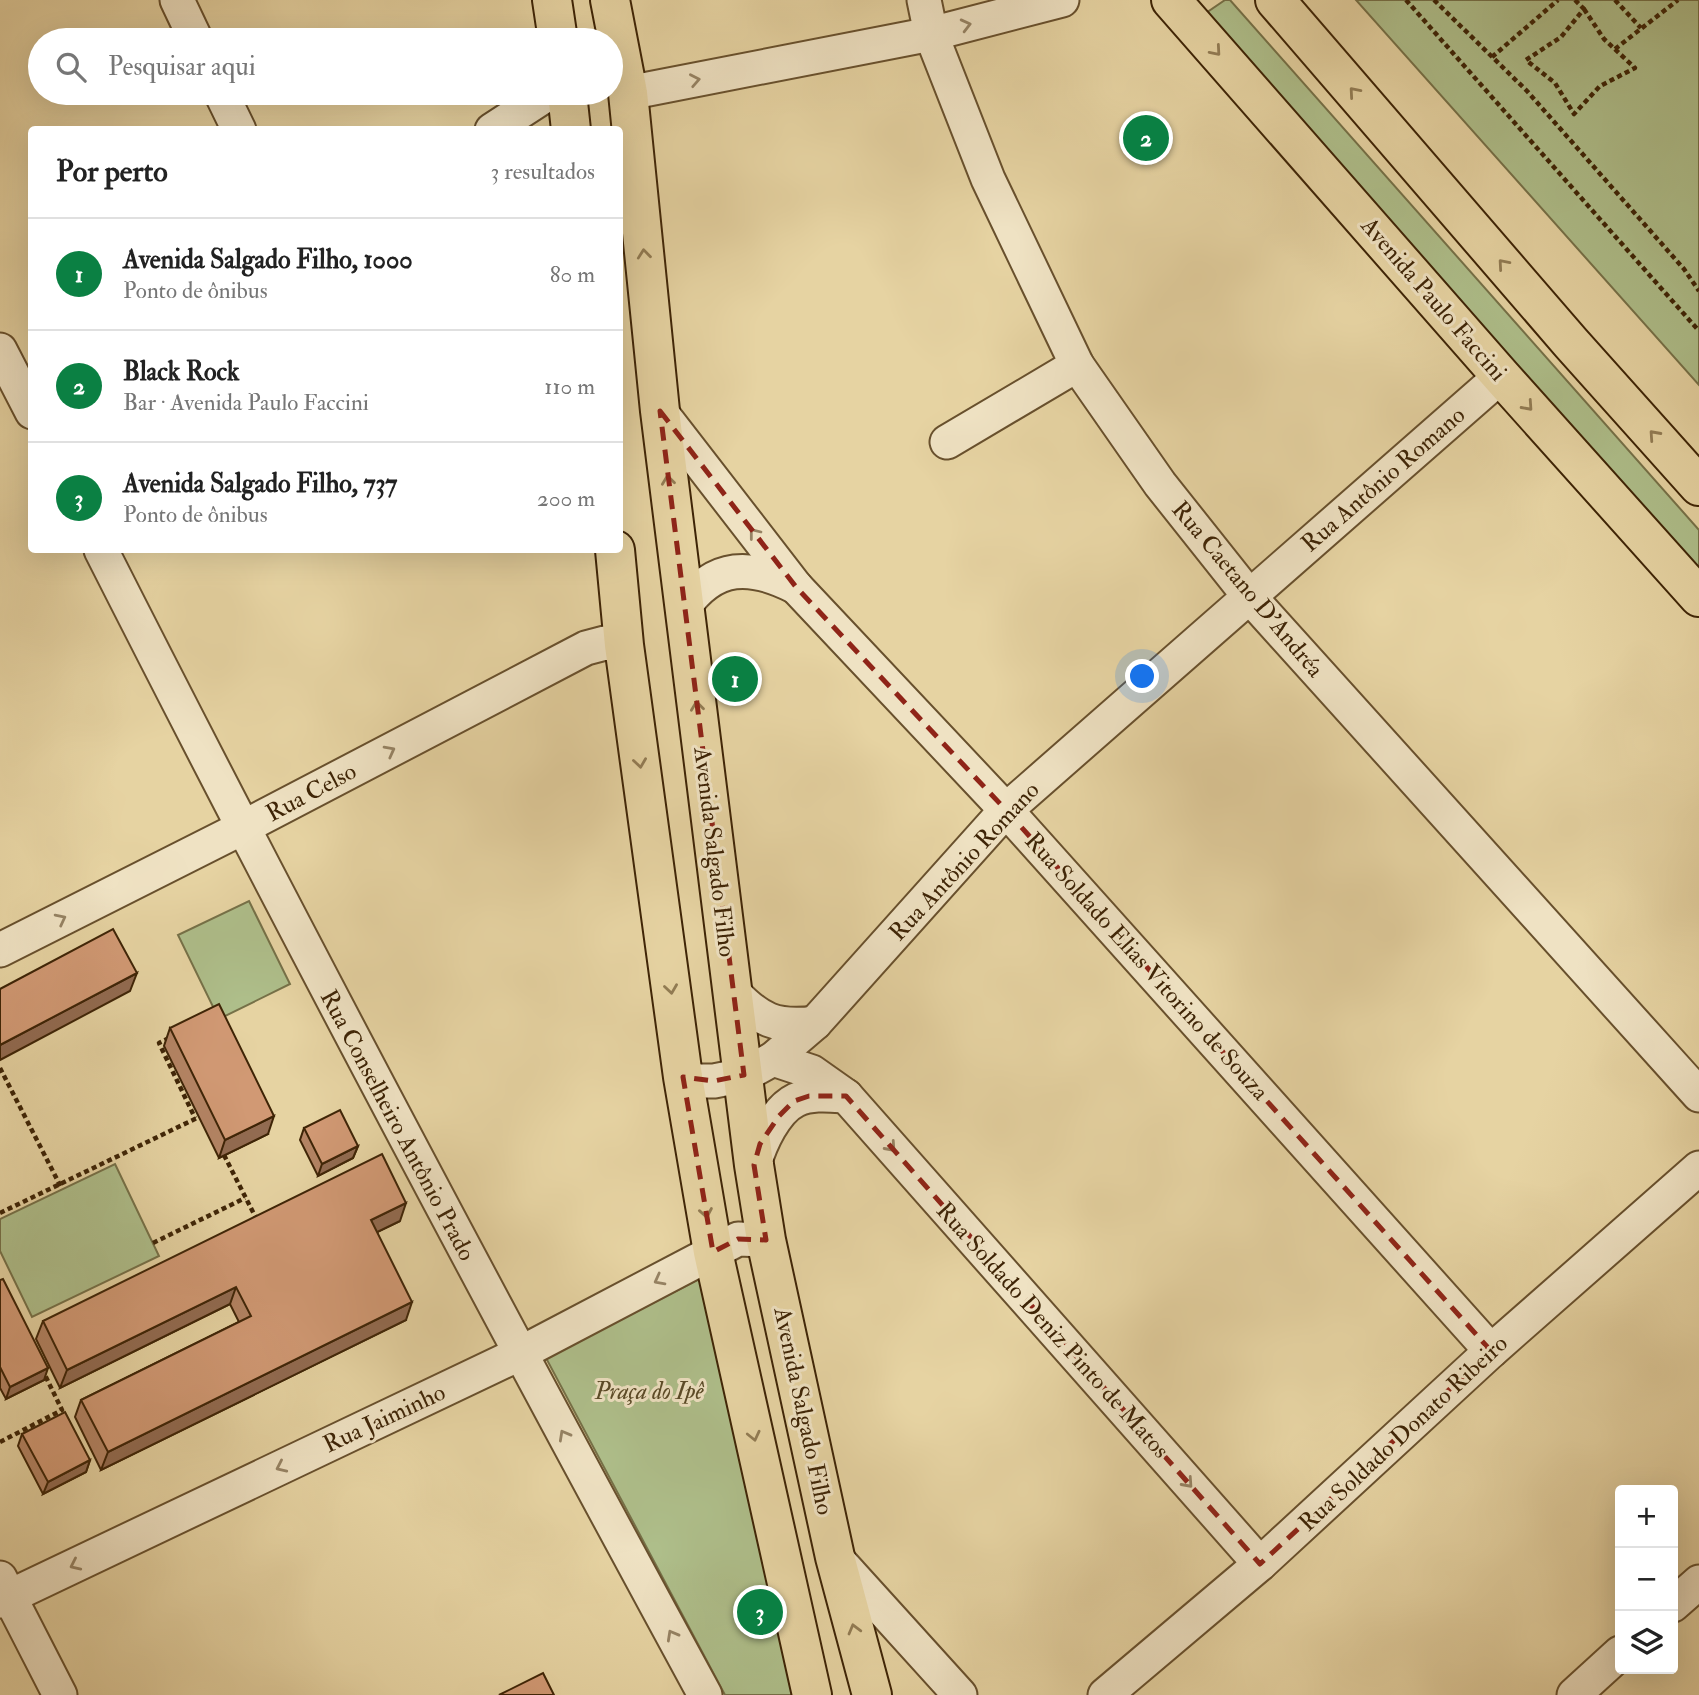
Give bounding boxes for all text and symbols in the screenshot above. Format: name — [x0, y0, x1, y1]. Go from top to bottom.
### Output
one-way arrow — [960, 19, 972, 33]
search box — [28, 28, 623, 105]
one-way arrow — [1208, 43, 1220, 56]
icon: search — [52, 48, 90, 86]
text: Pesquisar aqui — [108, 51, 256, 83]
one-way arrow — [689, 73, 701, 88]
one-way arrow — [1350, 87, 1362, 100]
pin: 2 — [1123, 112, 1169, 164]
text: Por perto — [56, 153, 168, 190]
text: 3 resultados — [491, 157, 595, 186]
street label: Avenida Paulo Faccini — [1353, 210, 1513, 388]
text: Avenida Salgado Filho, 1000 — [123, 244, 413, 276]
one-way arrow — [637, 248, 652, 259]
text: 1 — [75, 260, 83, 289]
text: 80 m — [550, 260, 595, 289]
one-way arrow — [1499, 260, 1511, 273]
text: Ponto de ônibus — [123, 276, 268, 305]
text: Black Rock — [123, 356, 240, 388]
text: 2 — [73, 372, 85, 401]
text: 110 m — [544, 372, 595, 401]
text: Bar · Avenida Paulo Faccini — [123, 388, 369, 417]
one-way arrow — [1520, 398, 1532, 411]
street label: Rua Antônio Romano — [1295, 400, 1472, 559]
one-way arrow — [1649, 430, 1662, 443]
text: Avenida Salgado Filho, 737 — [123, 468, 397, 500]
one-way arrow — [661, 474, 676, 486]
text: 3 — [75, 484, 83, 513]
text: 200 m — [537, 484, 595, 513]
street label: Rua Caetano D'Andréa — [1165, 495, 1331, 685]
text: Ponto de ônibus — [123, 500, 268, 529]
one-way arrow — [749, 528, 762, 541]
pin: 1 — [712, 653, 758, 705]
your location — [1125, 659, 1159, 693]
one-way arrow — [689, 700, 704, 711]
street label: Avenida Salgado Filho — [686, 744, 743, 959]
one-way arrow — [382, 746, 395, 760]
street label: Rua Celso — [261, 756, 362, 829]
one-way arrow — [633, 757, 648, 769]
street label: Rua Antônio Romano — [882, 775, 1046, 948]
street label: Rua Soldado Elias Vitorino de Souza — [1018, 826, 1276, 1108]
one-way arrow — [54, 914, 66, 928]
one-way arrow — [663, 983, 678, 994]
street label: Rua Conselheiro Antônio Prado — [313, 984, 482, 1266]
one-way arrow — [883, 1139, 895, 1152]
street label: Rua Soldado Deniz Pinto de Matos — [929, 1196, 1176, 1465]
one-way arrow — [698, 1207, 713, 1219]
one-way arrow — [654, 1272, 666, 1286]
street label: Avenida Salgado Filho — [766, 1304, 841, 1518]
street label: Rua Soldado Donato Ribeiro — [1292, 1328, 1514, 1538]
park label: Praça do Ipê — [593, 1376, 705, 1407]
street label: Rua Jaiminho — [318, 1377, 450, 1460]
one-way arrow — [559, 1430, 572, 1442]
one-way arrow — [745, 1430, 760, 1442]
one-way arrow — [276, 1459, 288, 1473]
one-way arrow — [1180, 1475, 1192, 1488]
map controls — [1615, 1485, 1678, 1674]
button: + — [1615, 1485, 1678, 1548]
button: − — [1615, 1548, 1678, 1611]
one-way arrow — [70, 1557, 82, 1571]
pin: 3 — [737, 1586, 783, 1638]
button: layers — [1615, 1611, 1678, 1674]
one-way arrow — [848, 1623, 863, 1635]
one-way arrow — [667, 1630, 681, 1642]

